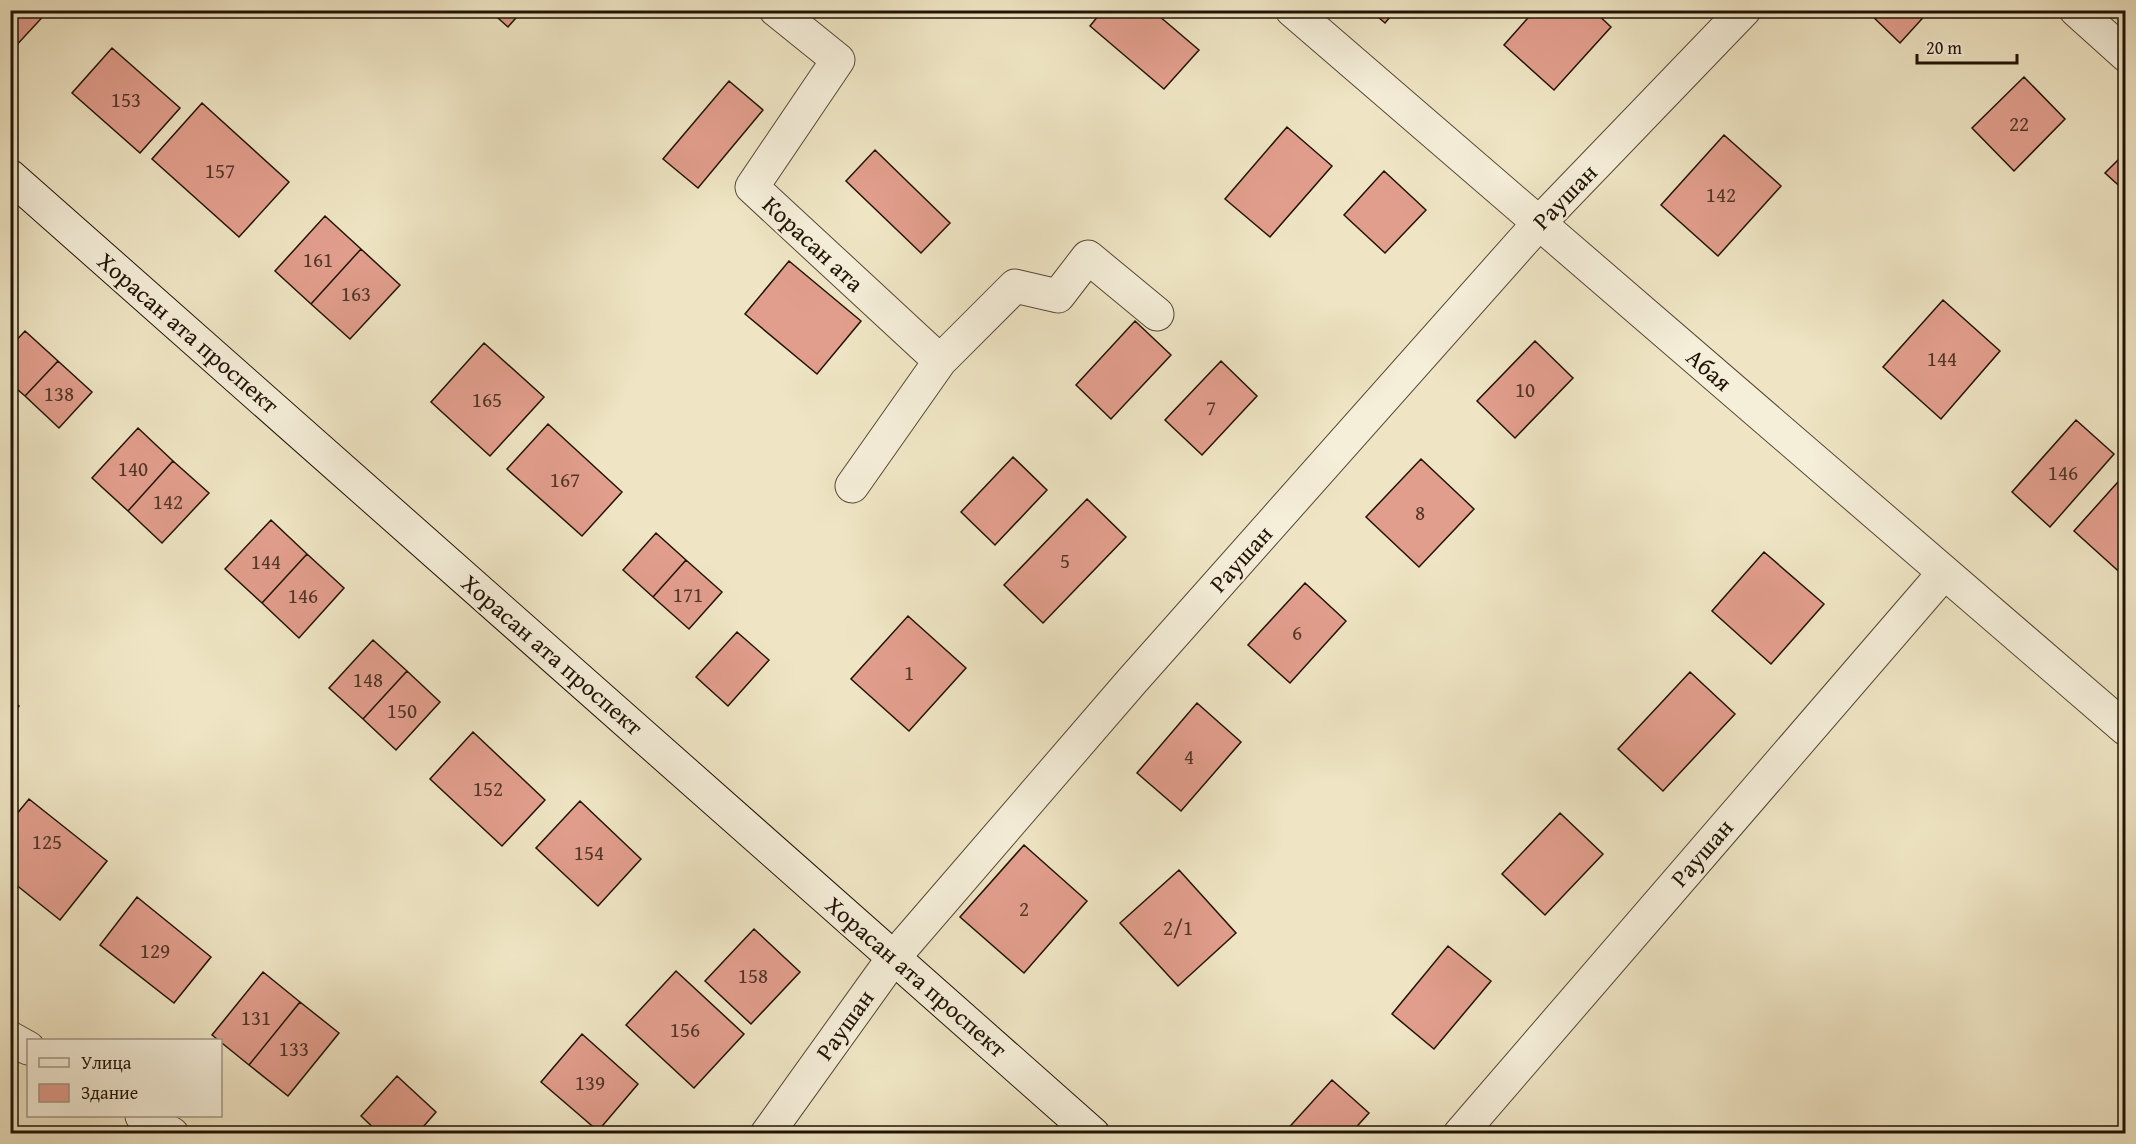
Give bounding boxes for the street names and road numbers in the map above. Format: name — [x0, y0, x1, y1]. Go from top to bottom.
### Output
street label: Раушан — [1524, 156, 1605, 238]
street label: Корасан ата — [755, 188, 872, 300]
street label: Хорасан ата проспект — [90, 244, 287, 422]
street label: Абая — [1679, 340, 1740, 399]
street label: Раушан — [1201, 517, 1280, 600]
street label: Хорасан ата проспект — [454, 566, 651, 744]
street label: Раушан — [1662, 811, 1741, 894]
street label: Хорасан ата проспект — [818, 888, 1015, 1066]
street label: Раушан — [807, 982, 882, 1067]

